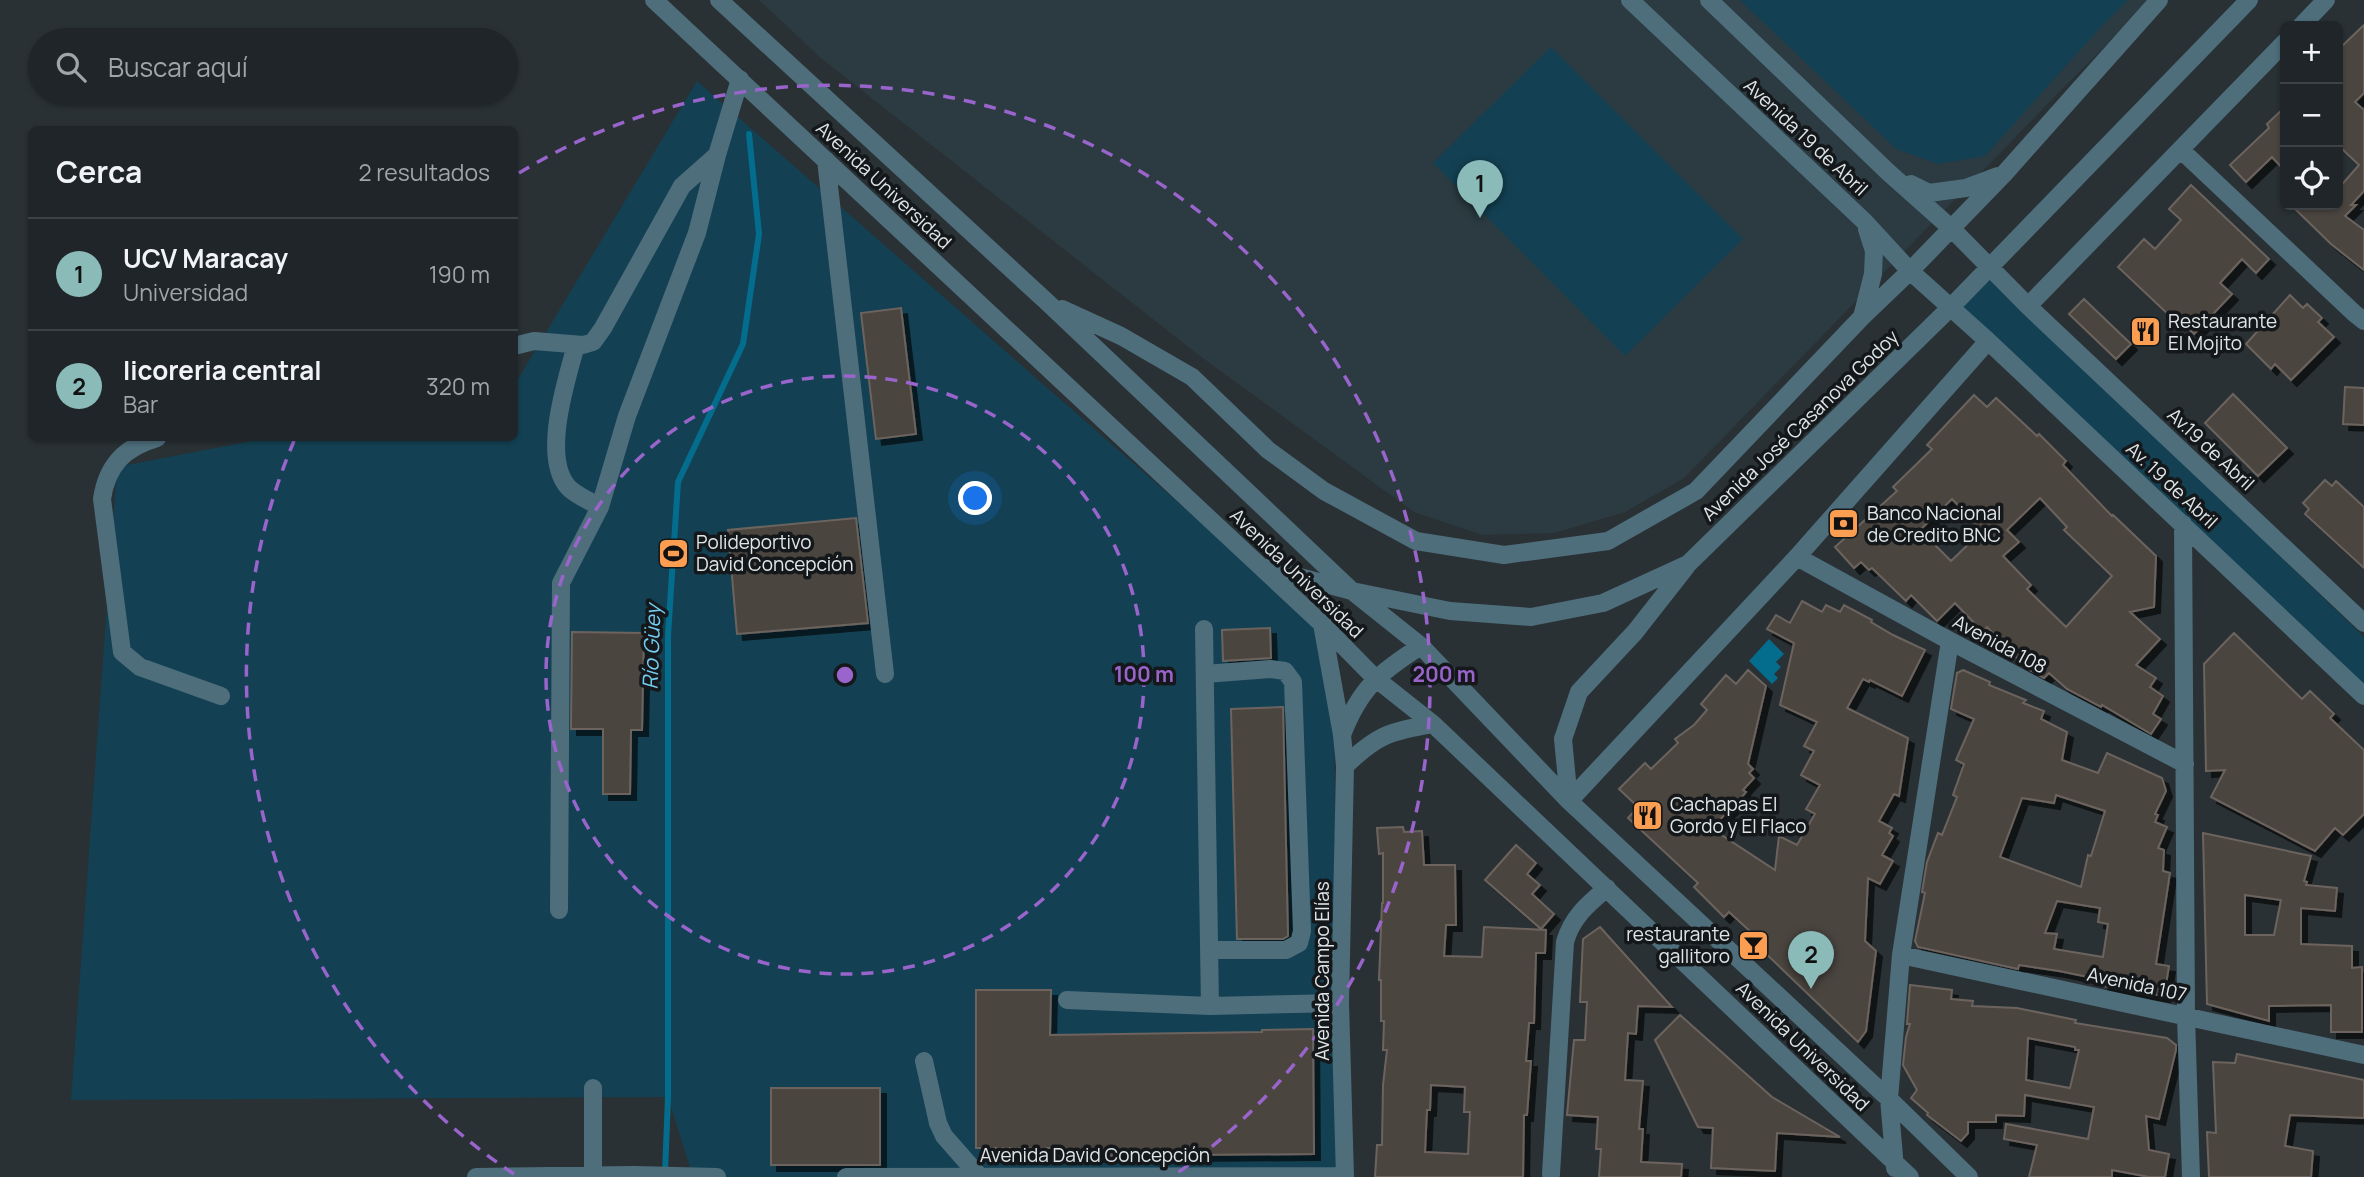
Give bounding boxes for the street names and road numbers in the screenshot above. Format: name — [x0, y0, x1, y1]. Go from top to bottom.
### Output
street label: Avenida 19 de Abril — [1738, 73, 1874, 201]
street label: Avenida Universidad — [811, 115, 957, 255]
street label: Avenida José Casanova Godoy — [1696, 324, 1904, 526]
street label: Av.19 de Abril — [2162, 402, 2260, 496]
street label: Av. 19 de Abril — [2121, 436, 2223, 534]
street label: Avenida Universidad — [1225, 502, 1369, 644]
street label: Avenida 108 — [1949, 608, 2051, 680]
street label: Avenida Campo Elías — [1309, 881, 1335, 1061]
street label: Avenida 107 — [2085, 961, 2189, 1007]
street label: Avenida Universidad — [1731, 975, 1875, 1117]
street label: Avenida David Concepción — [980, 1142, 1210, 1168]

